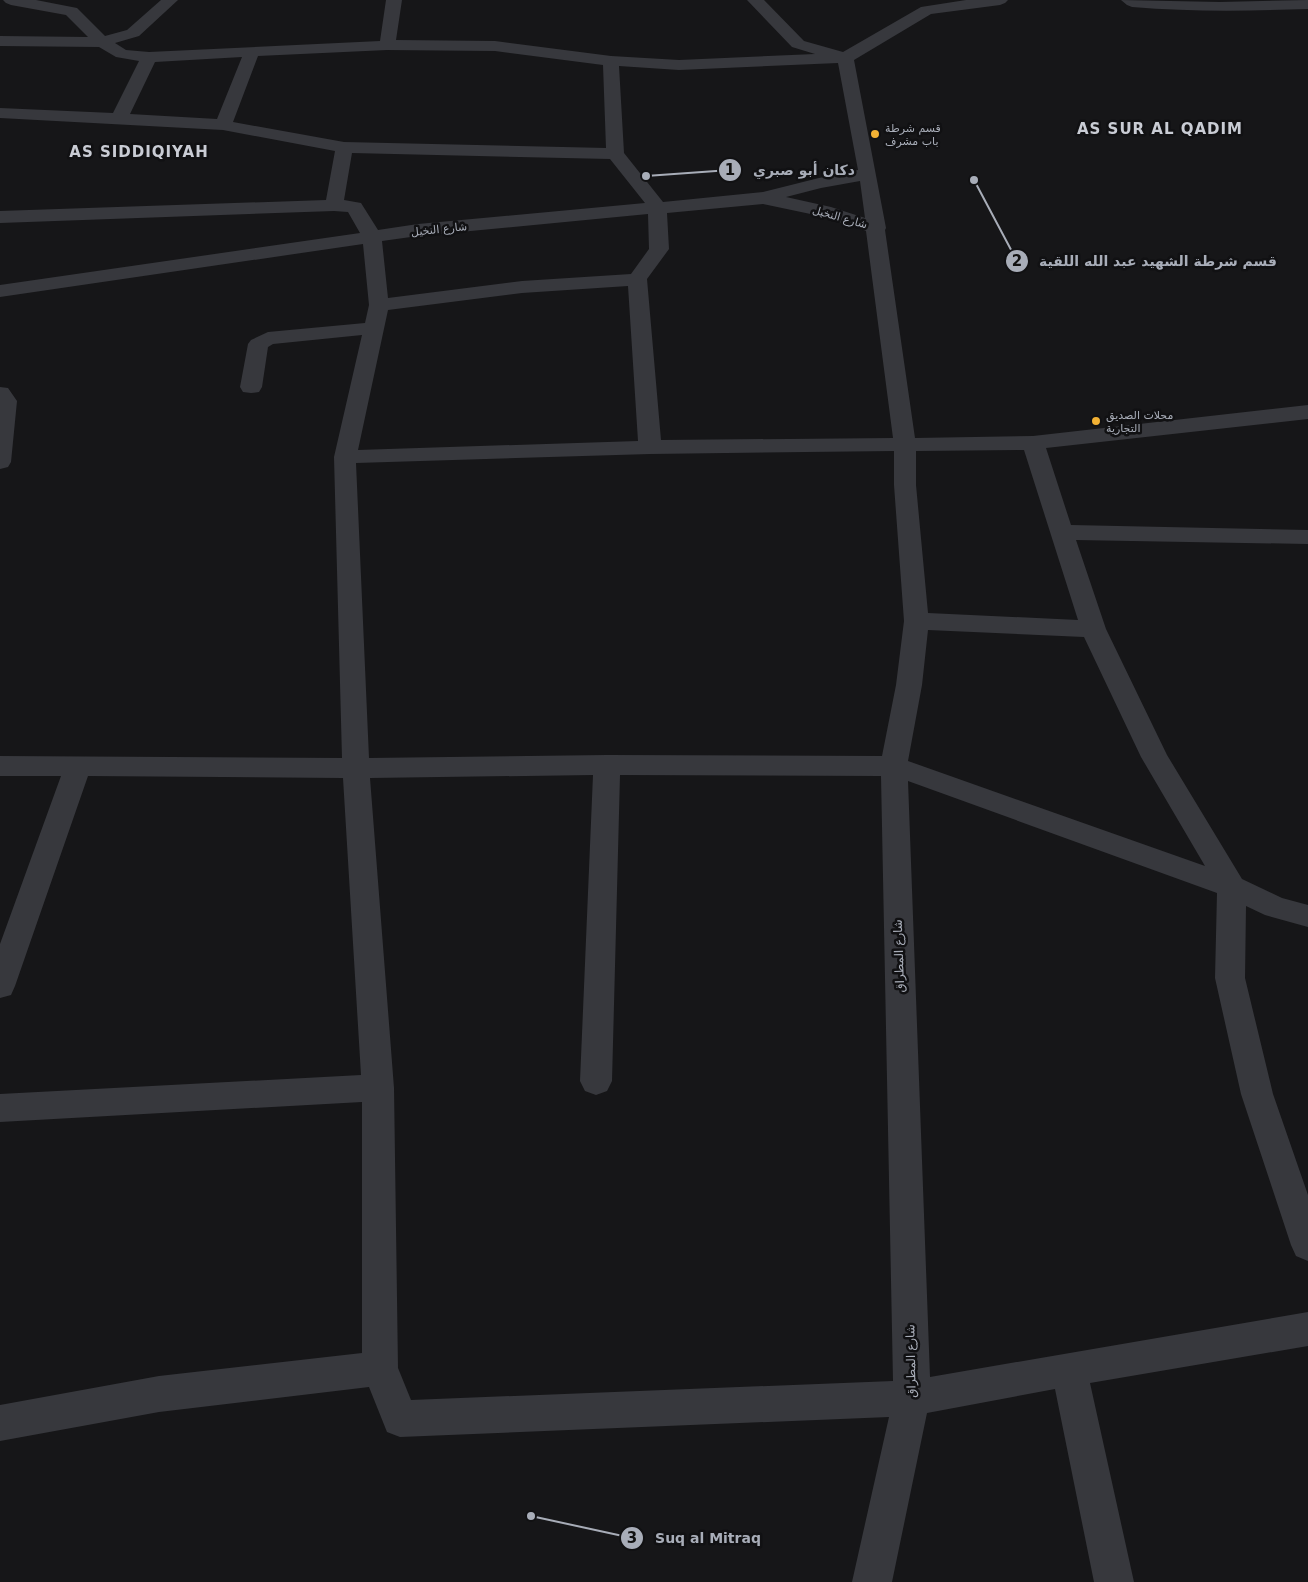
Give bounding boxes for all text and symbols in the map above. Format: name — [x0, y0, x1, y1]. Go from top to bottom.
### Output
district label: AS SUR AL QADIM — [1077, 120, 1243, 138]
place label: قسم شرطة باب مشرف — [885, 122, 941, 148]
marker: قسم شرطة باب مشرف — [869, 128, 881, 140]
district label: AS SIDDIQIYAH — [69, 143, 209, 161]
callout: دكان أبو صبري — [718, 155, 865, 184]
text: 1 — [725, 161, 735, 179]
text: دكان أبو صبري — [753, 161, 855, 180]
street label: شارع النخيل — [811, 203, 869, 232]
street label: شارع النخيل — [410, 220, 468, 239]
callout: قسم شرطة الشهيد عبد الله اللقية — [1004, 247, 1287, 276]
text: 2 — [1012, 252, 1022, 270]
text: قسم شرطة الشهيد عبد الله اللقية — [1039, 253, 1277, 270]
place label: محلات الصديق التجارية — [1106, 409, 1173, 435]
marker: محلات الصديق التجارية — [1090, 415, 1102, 427]
street label: شارع المطراق — [891, 919, 908, 993]
street label: شارع المطراق — [903, 1324, 920, 1398]
callout: Suq al Mitraq — [620, 1523, 771, 1552]
text: 3 — [627, 1529, 637, 1547]
text: Suq al Mitraq — [655, 1530, 761, 1546]

